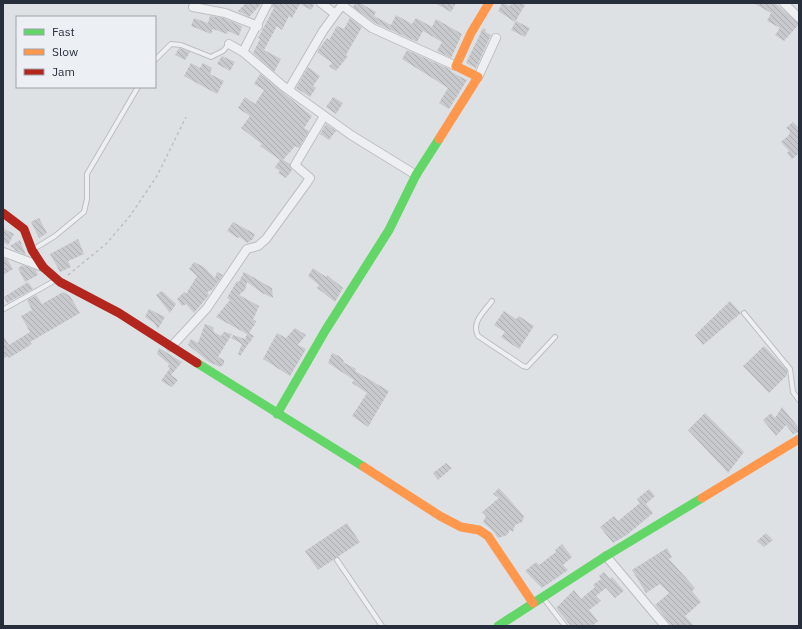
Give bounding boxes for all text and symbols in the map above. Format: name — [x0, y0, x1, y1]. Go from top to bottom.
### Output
legend — [16, 16, 156, 88]
text: Fast — [52, 24, 75, 39]
text: Slow — [52, 44, 78, 59]
text: Jam — [52, 64, 75, 79]

